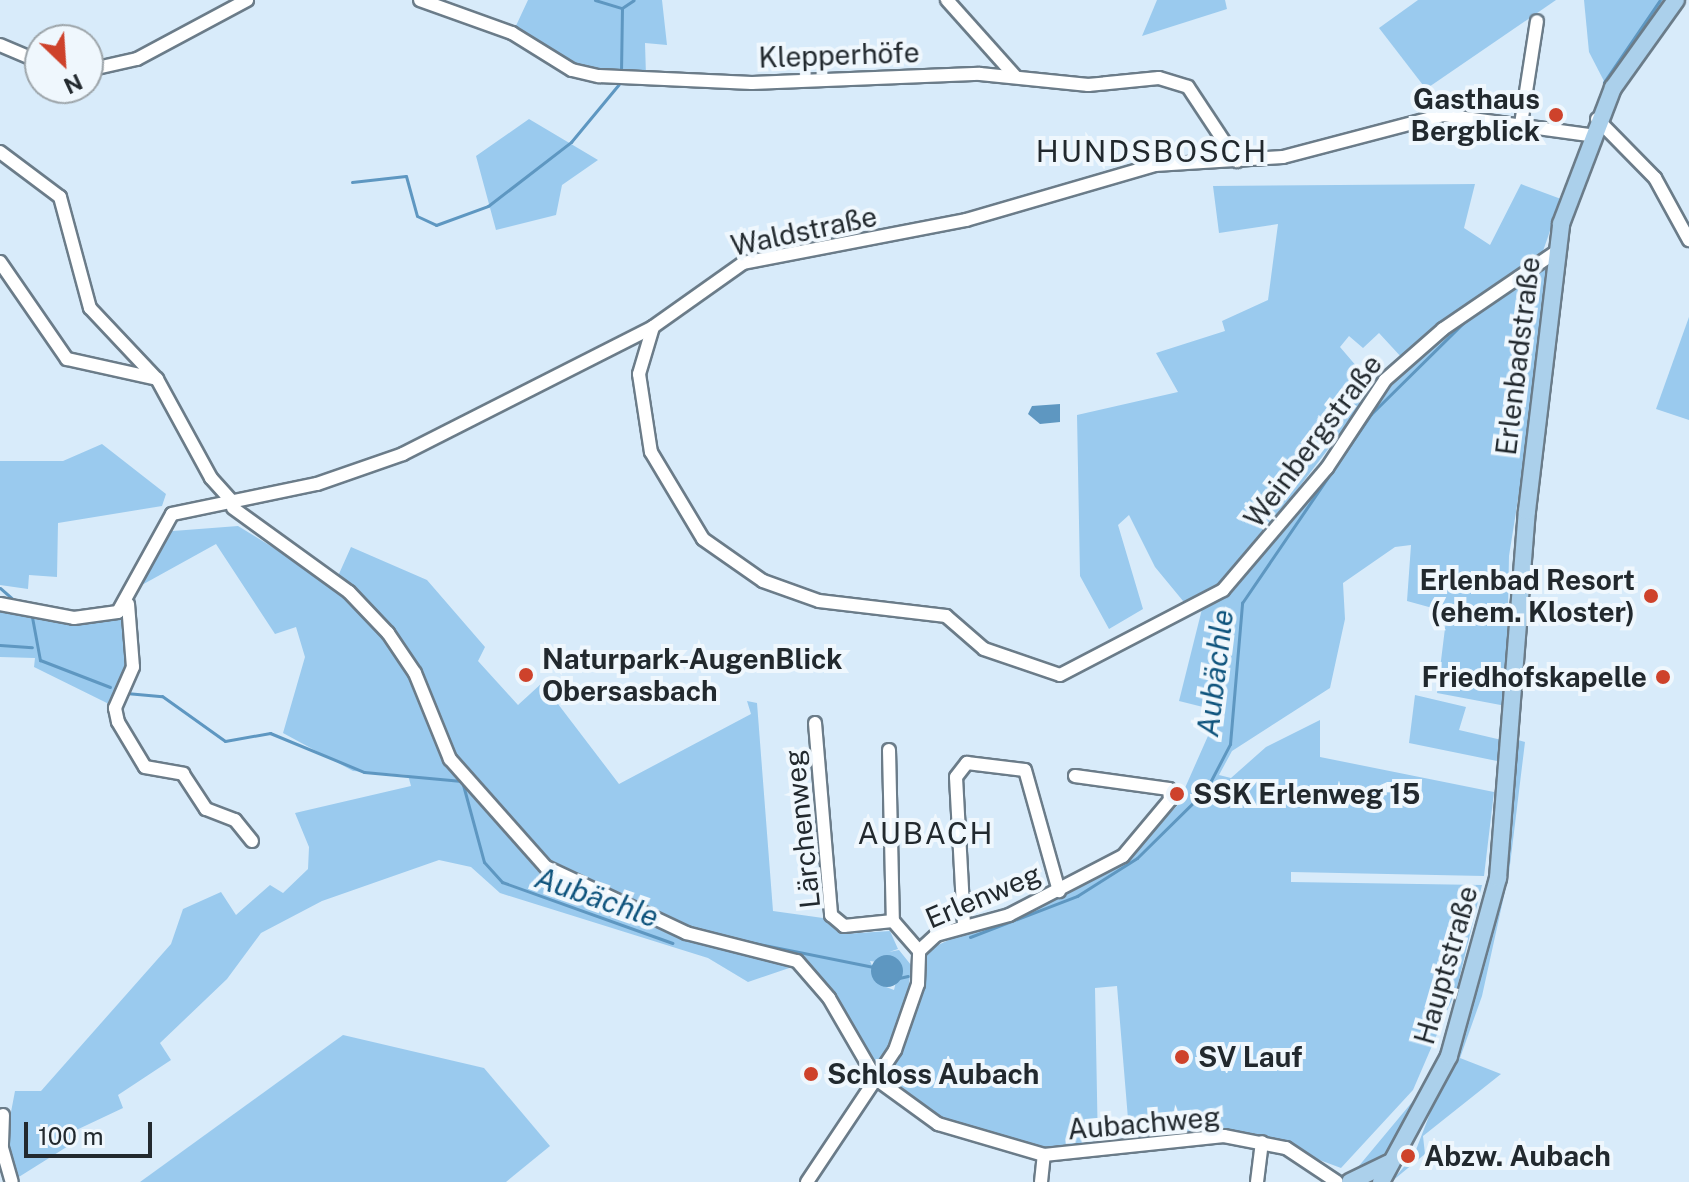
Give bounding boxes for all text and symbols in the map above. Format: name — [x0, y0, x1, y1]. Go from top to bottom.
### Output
north arrow — [24, 24, 104, 104]
street label: Klepperhöfe — [758, 35, 920, 75]
text: N — [60, 69, 87, 99]
place label: Gasthaus Bergblick — [1411, 82, 1540, 148]
marker: Gasthaus Bergblick — [1547, 106, 1565, 124]
district label: HUNDSBOSCH — [1036, 133, 1268, 169]
street label: Waldstraße — [728, 199, 880, 263]
street label: Erlenbadstraße — [1489, 255, 1547, 457]
street label: Weinbergstraße — [1237, 348, 1389, 534]
place label: Erlenbad Resort (ehem. Kloster) — [1420, 563, 1635, 629]
marker: Erlenbad Resort (ehem. Kloster) — [1642, 587, 1660, 605]
water label: Aubächle — [1189, 607, 1241, 739]
place label: Naturpark-AugenBlick Obersasbach — [542, 642, 842, 708]
place label: Friedhofskapelle — [1421, 660, 1647, 694]
marker: Naturpark-AugenBlick Obersasbach — [517, 666, 535, 684]
marker: Friedhofskapelle — [1654, 668, 1672, 686]
street label: Lärchenweg — [777, 748, 827, 910]
place label: SSK Erlenweg 15 — [1193, 777, 1420, 811]
marker: SSK Erlenweg 15 — [1168, 785, 1186, 803]
district label: AUBACH — [857, 815, 995, 851]
street label: Erlenweg — [920, 857, 1046, 935]
water label: Aubächle — [531, 859, 663, 935]
street label: Hauptstraße — [1407, 882, 1485, 1048]
place label: SV Lauf — [1198, 1040, 1302, 1074]
marker: SV Lauf — [1173, 1048, 1191, 1066]
place label: Schloss Aubach — [827, 1057, 1040, 1091]
marker: Schloss Aubach — [802, 1065, 820, 1083]
street label: Aubachweg — [1066, 1100, 1222, 1146]
scale bar — [28, 1106, 156, 1156]
text: 100 m — [38, 1122, 104, 1150]
place label: Abzw. Aubach — [1424, 1139, 1611, 1173]
marker: Abzw. Aubach — [1399, 1147, 1417, 1165]

